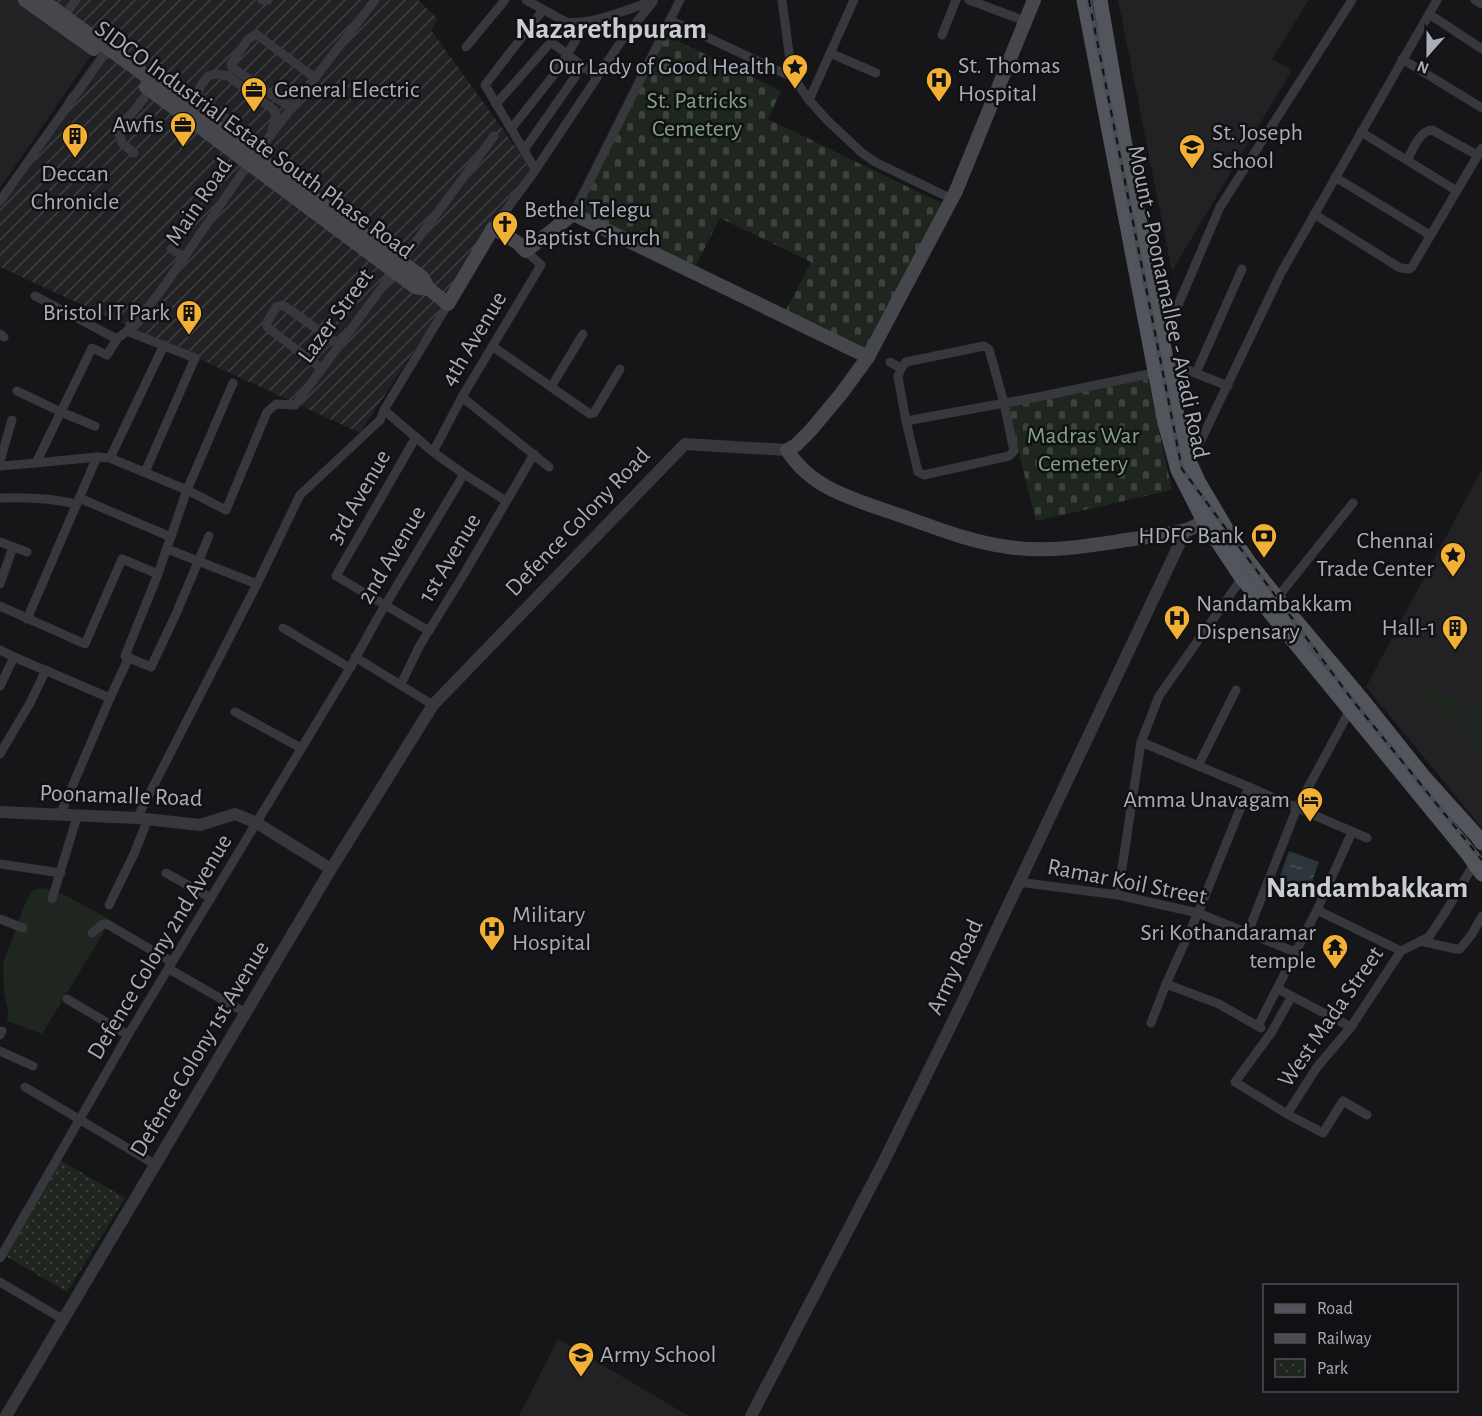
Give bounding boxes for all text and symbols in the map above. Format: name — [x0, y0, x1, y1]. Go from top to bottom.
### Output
district label: Nazarethpuram — [515, 14, 707, 44]
street label: SIDCO Industrial Estate South Phase Road — [90, 16, 418, 264]
north arrow — [1398, 24, 1458, 84]
place icon: Our Lady of Good Health — [780, 52, 810, 90]
place label: St. Thomas Hospital — [958, 54, 1060, 106]
place label: Our Lady of Good Health — [549, 55, 776, 79]
text: N — [1415, 58, 1431, 77]
hospital icon: St. Thomas Hospital — [924, 65, 954, 103]
office icon: General Electric — [239, 75, 269, 113]
place label: General Electric — [274, 78, 419, 102]
park label: St. Patricks Cemetery — [647, 89, 747, 141]
office icon: Awfis — [168, 110, 198, 148]
place label: Awfis — [112, 113, 164, 137]
building icon: Deccan Chronicle — [60, 121, 90, 159]
place label: St. Joseph School — [1212, 121, 1303, 173]
school or university icon: St. Joseph School — [1177, 132, 1207, 170]
street label: Mount - Poonamallee - Avadi Road — [1123, 143, 1213, 461]
street label: Main Road — [161, 154, 237, 250]
place label: Deccan Chronicle — [31, 162, 119, 214]
place label: Bethel Telegu Baptist Church — [524, 198, 661, 250]
church icon: Bethel Telegu Baptist Church — [490, 209, 520, 247]
street label: Lazer Street — [294, 264, 378, 368]
street label: 4th Avenue — [437, 288, 511, 390]
building icon: Bristol IT Park — [174, 298, 204, 336]
place label: Bristol IT Park — [43, 301, 170, 325]
park label: Madras War Cemetery — [1027, 424, 1139, 476]
street label: Defence Colony Road — [501, 443, 655, 601]
street label: 3rd Avenue — [323, 446, 395, 548]
street label: 2nd Avenue — [353, 502, 431, 608]
street label: 1st Avenue — [414, 510, 486, 606]
bank icon: HDFC Bank — [1249, 521, 1279, 559]
place label: HDFC Bank — [1138, 524, 1244, 548]
place label: Chennai Trade Center — [1316, 529, 1434, 581]
place icon: Chennai Trade Center — [1438, 540, 1468, 578]
place label: Nandambakkam Dispensary — [1196, 592, 1353, 644]
hospital icon: Nandambakkam Dispensary — [1162, 603, 1192, 641]
building icon: Hall-1 — [1440, 613, 1470, 651]
place label: Hall-1 — [1381, 616, 1436, 640]
street label: Poonamalle Road — [39, 781, 203, 811]
hotel icon: Amma Unavagam — [1295, 785, 1325, 823]
place label: Amma Unavagam — [1123, 788, 1290, 812]
street label: Defence Colony 2nd Avenue — [83, 830, 237, 1064]
street label: Ramar Koil Street — [1045, 855, 1209, 909]
district label: Nandambakkam — [1266, 873, 1468, 903]
place label: Military Hospital — [512, 903, 591, 955]
hospital icon: Military Hospital — [477, 914, 507, 952]
street label: Army Road — [923, 916, 987, 1018]
place label: Sri Kothandaramar temple — [1140, 921, 1316, 973]
temple icon: Sri Kothandaramar temple — [1320, 932, 1350, 970]
street label: Defence Colony 1st Avenue — [126, 937, 274, 1161]
street label: West Mada Street — [1274, 942, 1389, 1092]
legend — [1263, 1284, 1458, 1392]
text: Road — [1317, 1300, 1353, 1318]
text: Railway — [1317, 1330, 1372, 1348]
school or university icon: Army School — [566, 1340, 596, 1378]
place label: Army School — [600, 1343, 716, 1367]
text: Park — [1317, 1360, 1349, 1378]

